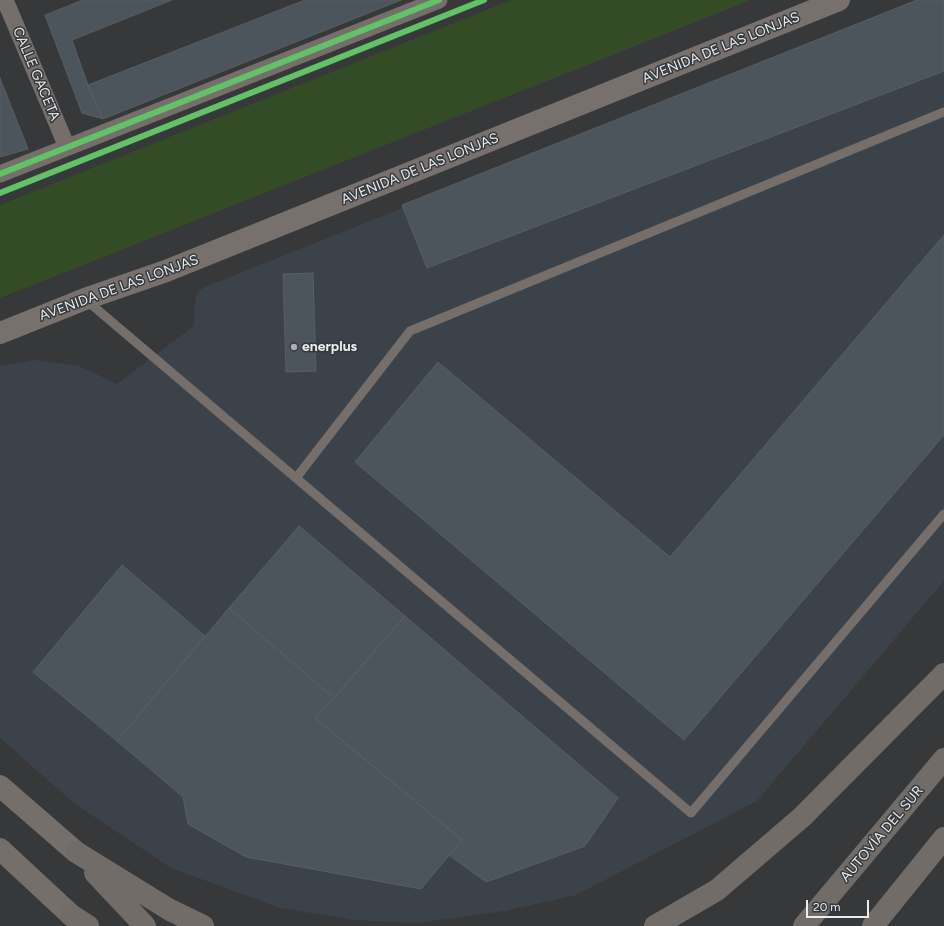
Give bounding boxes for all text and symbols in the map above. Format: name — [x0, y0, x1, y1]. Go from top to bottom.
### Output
street label: AVENIDA DE LAS LONJAS — [640, 9, 802, 87]
street label: CALLE GACETA — [9, 25, 63, 123]
street label: AVENIDA DE LAS LONJAS — [339, 130, 501, 208]
street label: AVENIDA DE LAS LONJAS — [37, 251, 201, 325]
place label: enerplus — [302, 339, 357, 355]
marker: enerplus — [289, 342, 299, 352]
street label: AUTOVÍA DEL SUR — [837, 783, 927, 885]
scale bar — [808, 892, 871, 918]
text: 20 m — [813, 900, 841, 914]

